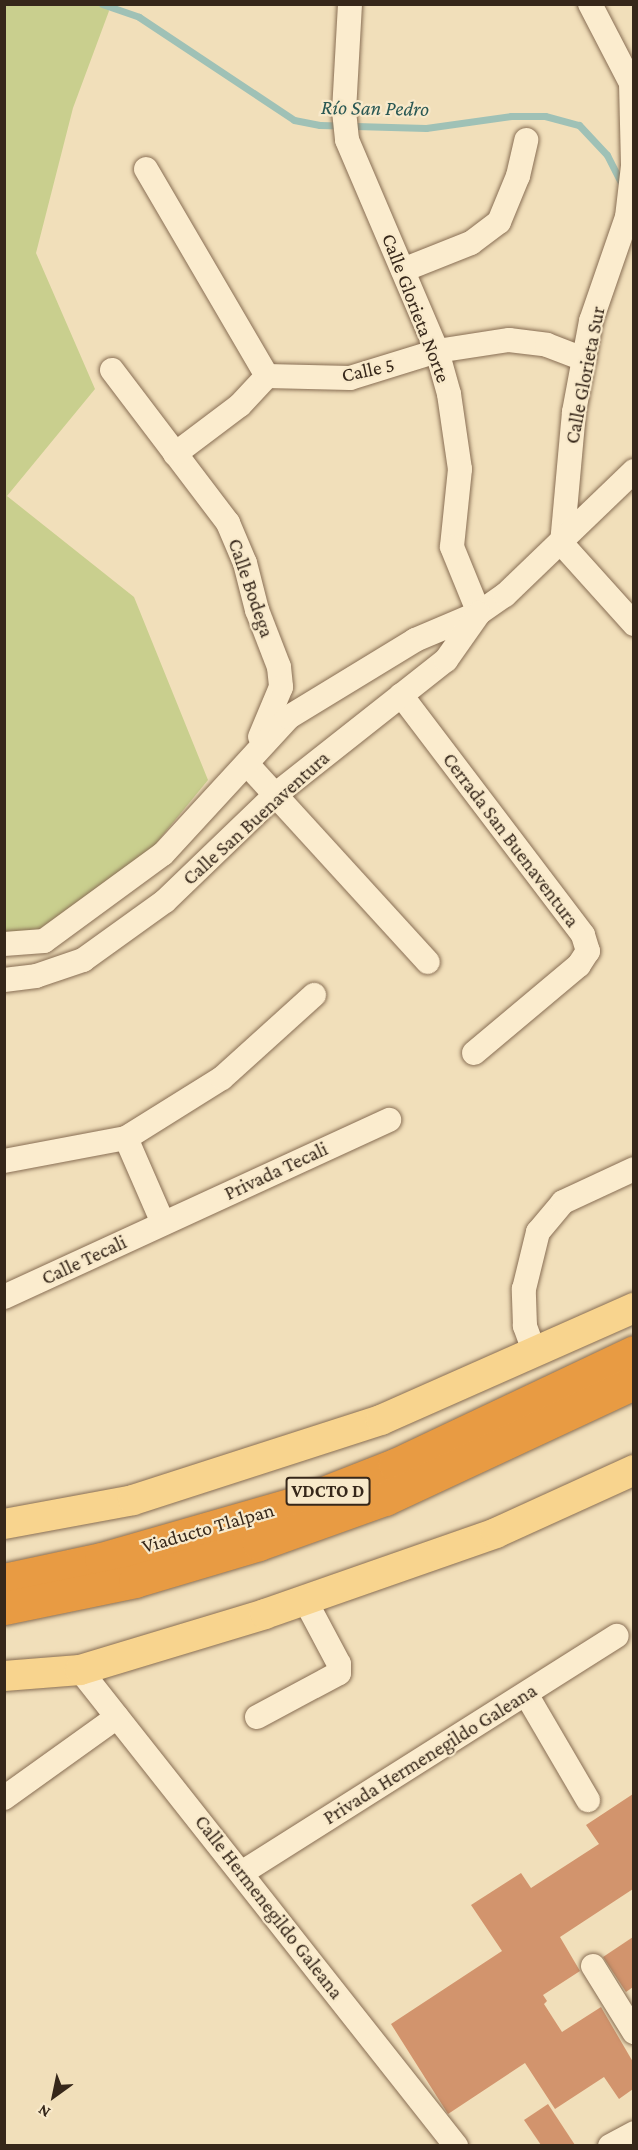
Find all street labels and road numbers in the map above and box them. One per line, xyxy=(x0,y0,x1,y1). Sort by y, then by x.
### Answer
street label: Calle Glorieta Norte xyxy=(377,230,455,386)
street label: Calle Glorieta Sur xyxy=(560,304,610,446)
street label: Calle 5 xyxy=(339,353,397,387)
street label: Calle Bodega xyxy=(223,535,279,641)
street label: Calle San Buenaventura xyxy=(178,746,334,890)
street label: Cerrada San Buenaventura xyxy=(438,748,584,932)
street label: Privada Tecali xyxy=(221,1137,331,1205)
street label: Calle Tecali xyxy=(38,1230,130,1290)
road number: VDCTO D xyxy=(284,1476,372,1506)
street label: Viaducto Tlalpan xyxy=(139,1498,277,1558)
street label: Privada Hermenegildo Galeana xyxy=(319,1678,541,1830)
street label: Calle Hermenegildo Galeana xyxy=(190,1810,348,2004)

